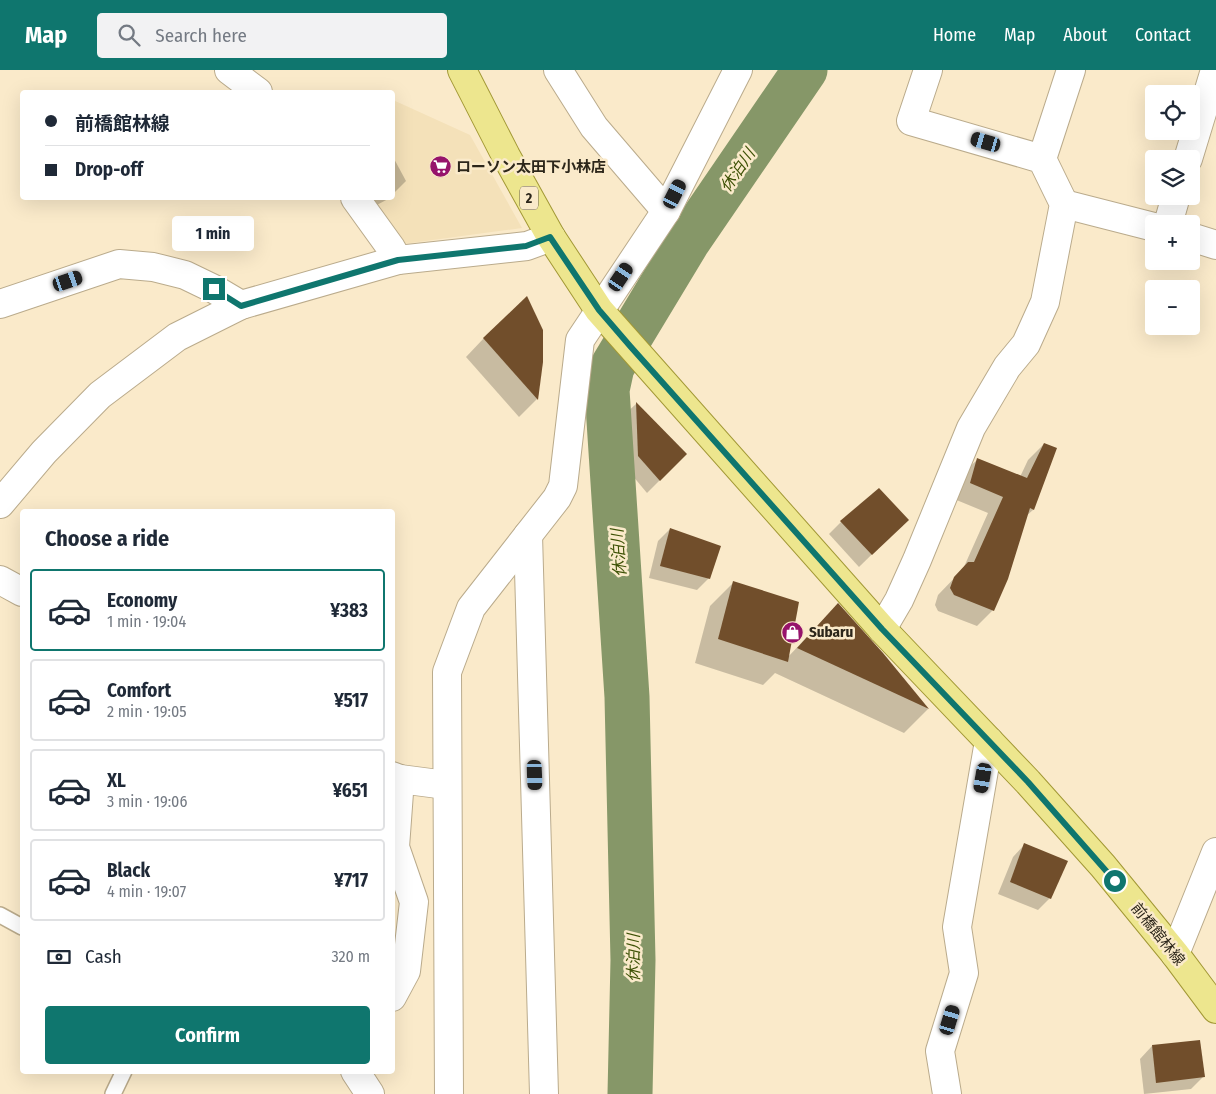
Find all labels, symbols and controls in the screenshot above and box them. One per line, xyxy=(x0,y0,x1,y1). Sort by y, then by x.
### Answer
search box xyxy=(97,13,447,58)
text: Map xyxy=(25,21,67,49)
icon: search xyxy=(115,21,143,49)
text: Search here xyxy=(155,24,247,47)
text: Home xyxy=(933,24,976,46)
text: Map xyxy=(1004,24,1035,46)
text: About xyxy=(1063,24,1107,46)
text: Contact xyxy=(1135,24,1191,46)
map controls xyxy=(1145,85,1200,335)
button: locate xyxy=(1145,85,1200,140)
text: 前橋館林線 xyxy=(75,112,170,135)
car xyxy=(969,131,1002,153)
water label: 休泊川 xyxy=(716,143,760,195)
button: layers xyxy=(1145,150,1200,205)
supermarket icon: ローソン太田下小林店 xyxy=(428,155,452,179)
text: Drop-off xyxy=(75,158,143,181)
place label: ローソン太田下小林店 xyxy=(456,158,606,176)
car xyxy=(661,177,688,211)
road number: 2 xyxy=(520,186,538,210)
button: + xyxy=(1145,215,1200,270)
callout: 1 min xyxy=(173,216,255,252)
text: 1 min xyxy=(196,224,230,243)
car xyxy=(606,260,635,294)
car xyxy=(51,269,84,293)
route end xyxy=(203,278,225,300)
button: − xyxy=(1145,280,1200,335)
text: Choose a ride xyxy=(45,525,169,552)
water label: 休泊川 xyxy=(607,526,630,578)
icon: car xyxy=(47,588,92,633)
text: Economy xyxy=(107,589,177,612)
text: ¥383 xyxy=(330,599,368,622)
text: 1 min · 19:04 xyxy=(107,612,186,631)
shop icon: Subaru xyxy=(781,620,805,644)
place label: Subaru xyxy=(809,623,853,641)
icon: car xyxy=(47,678,92,723)
text: Comfort xyxy=(107,679,171,702)
text: ¥517 xyxy=(334,689,368,712)
text: 2 min · 19:05 xyxy=(107,702,187,721)
car xyxy=(526,760,543,790)
car xyxy=(973,762,992,794)
icon: car xyxy=(47,768,92,813)
text: XL xyxy=(107,769,126,792)
text: ¥651 xyxy=(333,779,368,802)
text: 3 min · 19:06 xyxy=(107,792,187,811)
icon: car xyxy=(47,858,92,903)
text: Black xyxy=(107,859,150,882)
text: ¥717 xyxy=(334,869,368,892)
route start xyxy=(1104,870,1126,892)
text: 4 min · 19:07 xyxy=(107,882,186,901)
street label: 前橋館林線 xyxy=(1127,899,1189,969)
water label: 休泊川 xyxy=(624,932,643,982)
icon: cash xyxy=(45,943,73,971)
text: Cash xyxy=(85,945,122,968)
text: 320 m xyxy=(331,947,370,966)
car xyxy=(938,1003,961,1037)
button: Confirm xyxy=(45,1006,370,1064)

